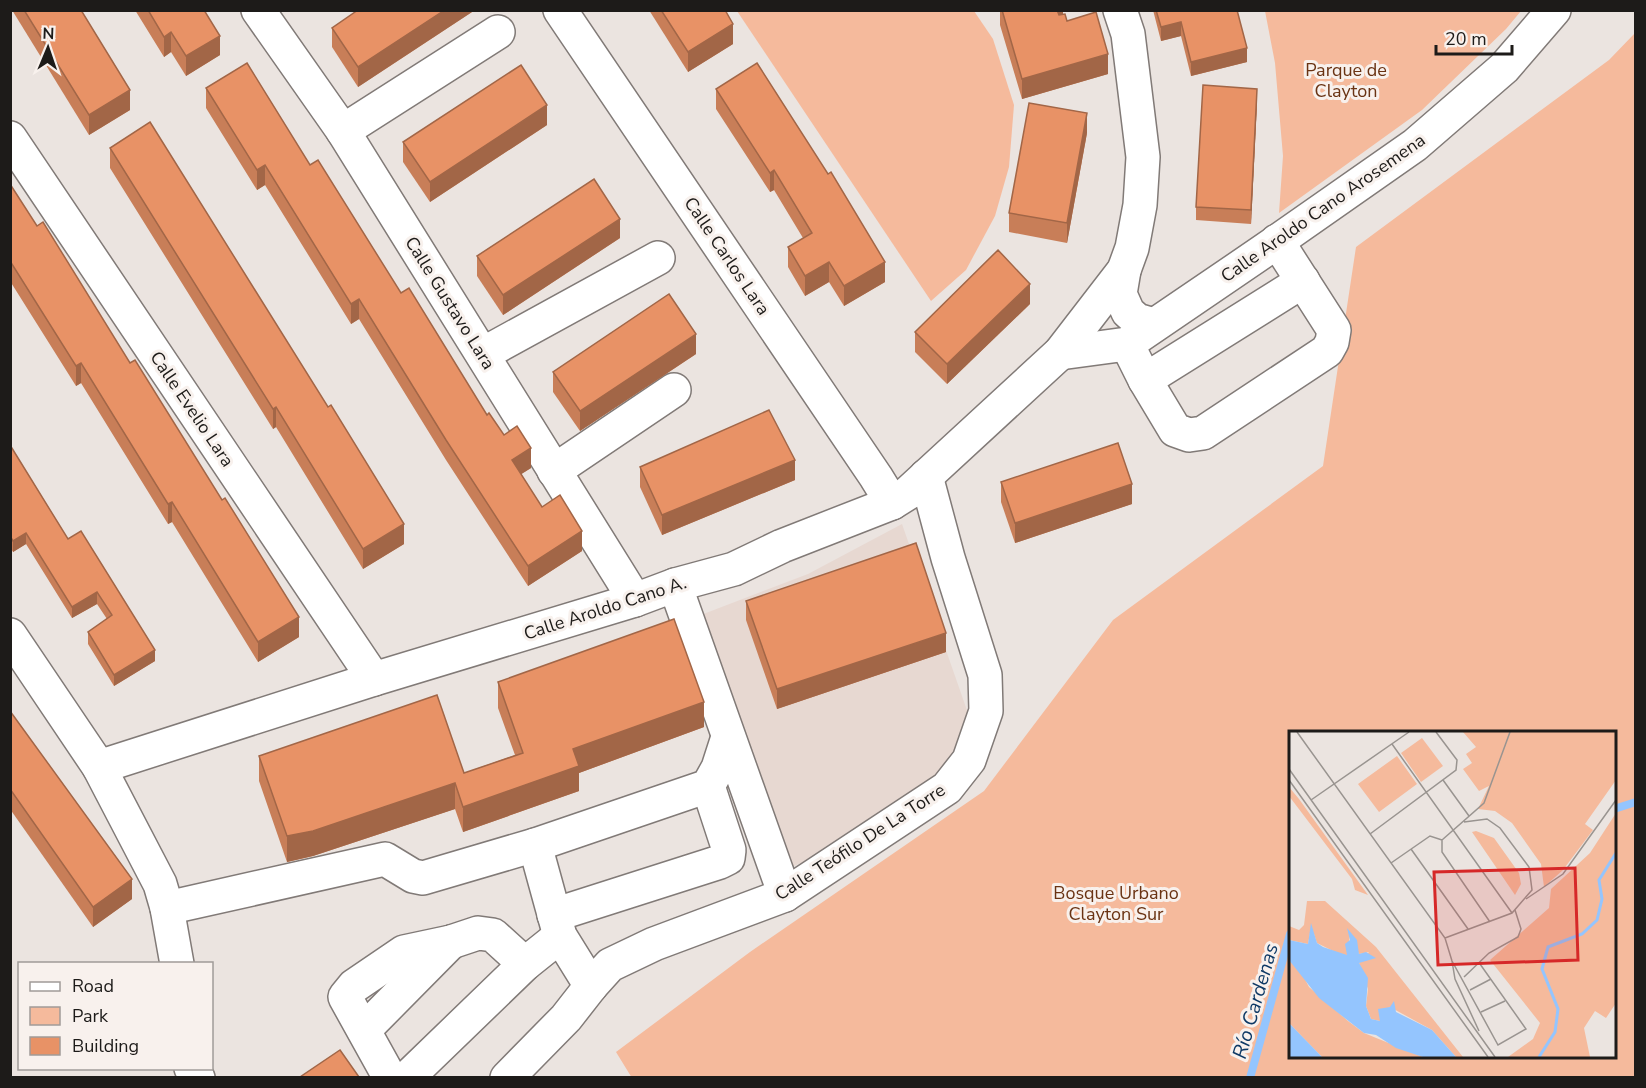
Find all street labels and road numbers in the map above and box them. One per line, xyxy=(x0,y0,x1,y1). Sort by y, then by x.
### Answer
street label: Calle Aroldo Cano Arosemena xyxy=(1216,128,1430,288)
street label: Calle Carlos Lara xyxy=(679,192,775,320)
street label: Calle Gustavo Lara xyxy=(399,232,501,374)
street label: Calle Evelio Lara xyxy=(144,347,240,471)
street label: Calle Aroldo Cano A. xyxy=(521,570,689,646)
street label: Calle Teófilo De La Torre xyxy=(770,778,950,906)

